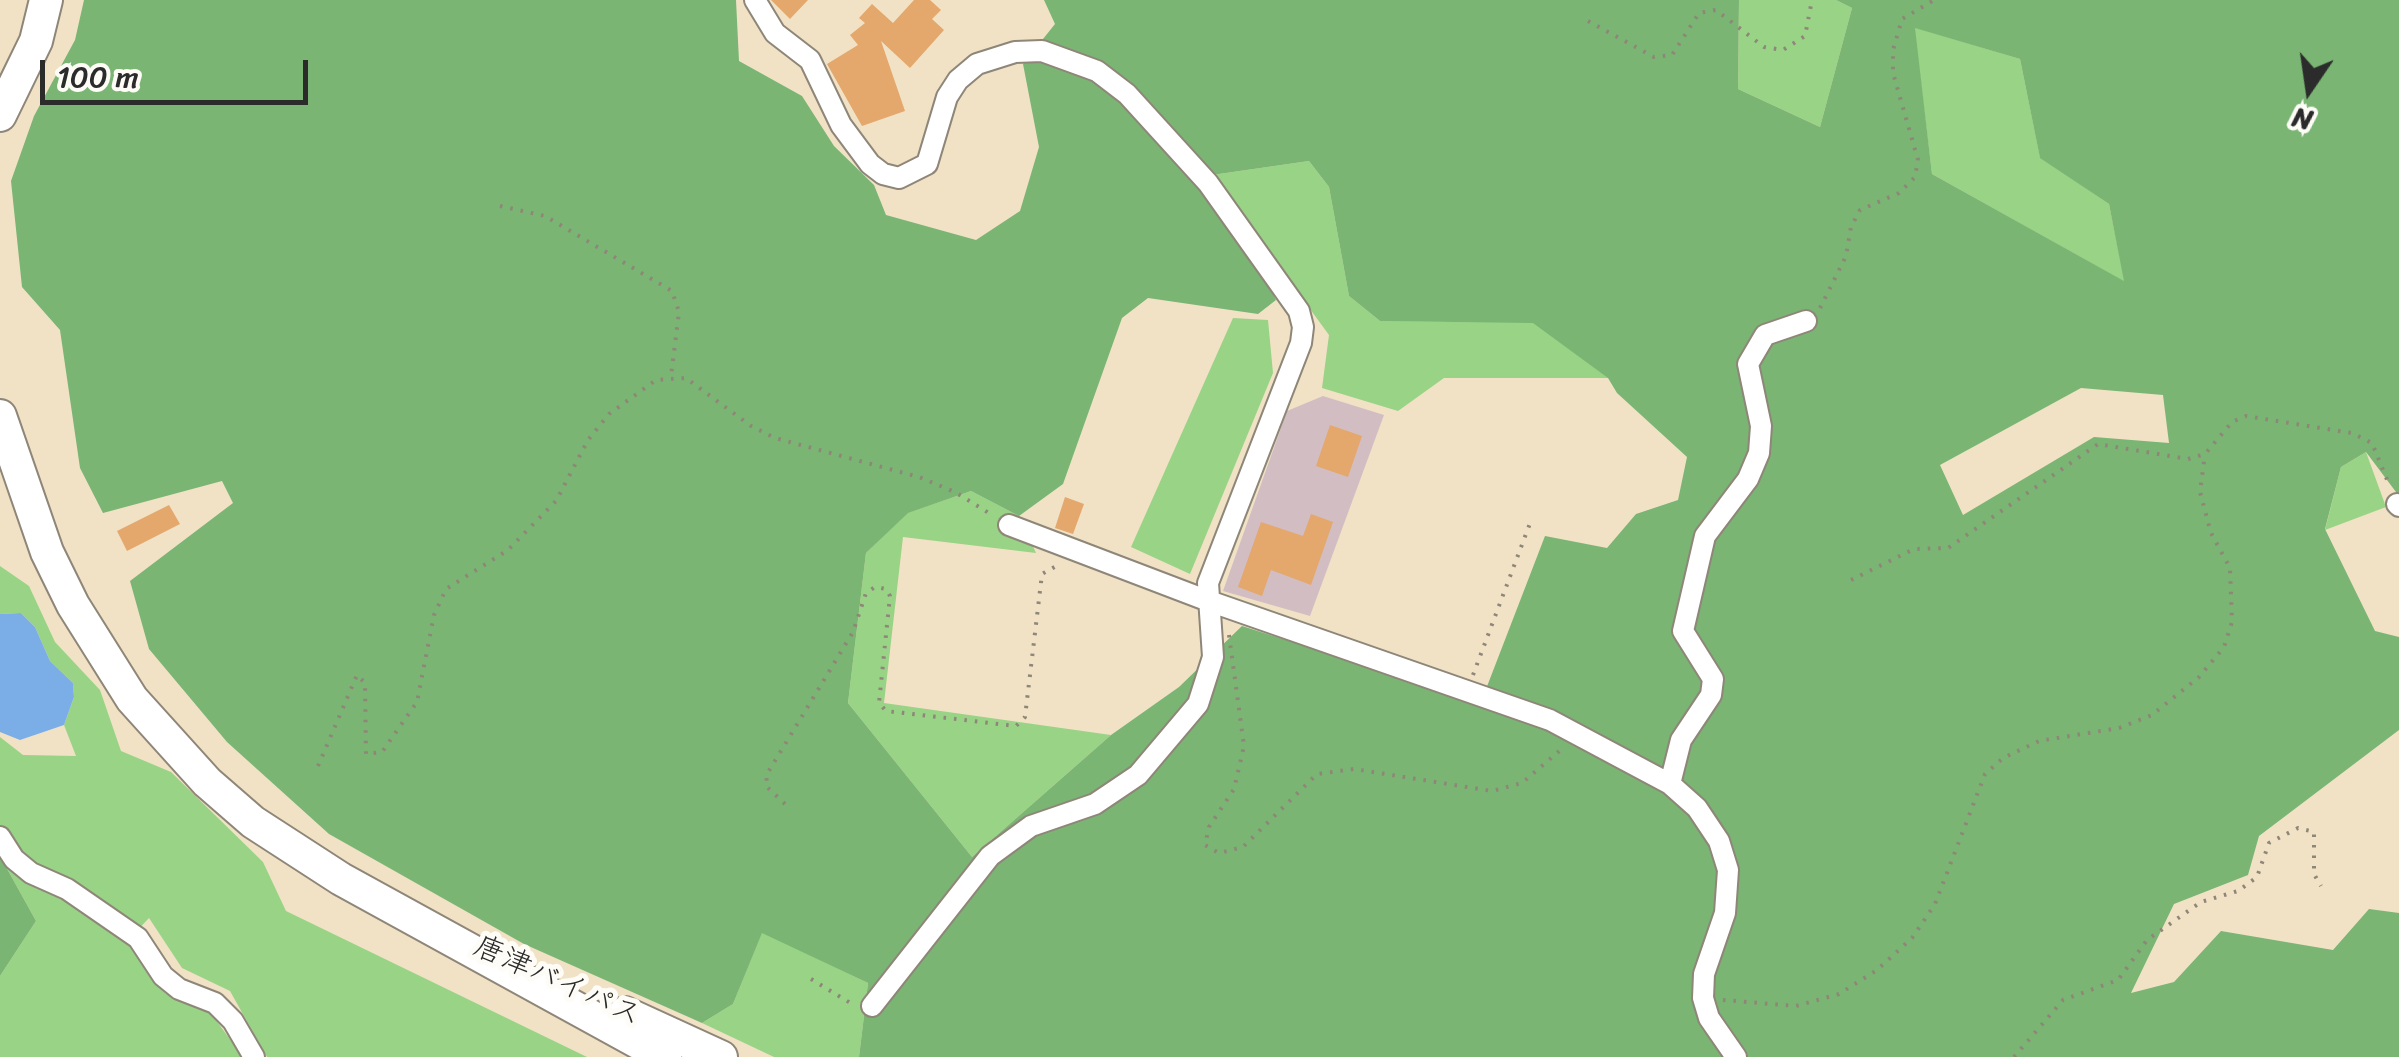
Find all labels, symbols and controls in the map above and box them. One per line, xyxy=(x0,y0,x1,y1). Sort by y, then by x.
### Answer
scale bar xyxy=(45,40,312,102)
north arrow xyxy=(2259,40,2359,140)
text: 100 m xyxy=(57,50,139,104)
text: N xyxy=(2287,94,2317,146)
street label: 唐津バイパス xyxy=(467,929,647,1035)

